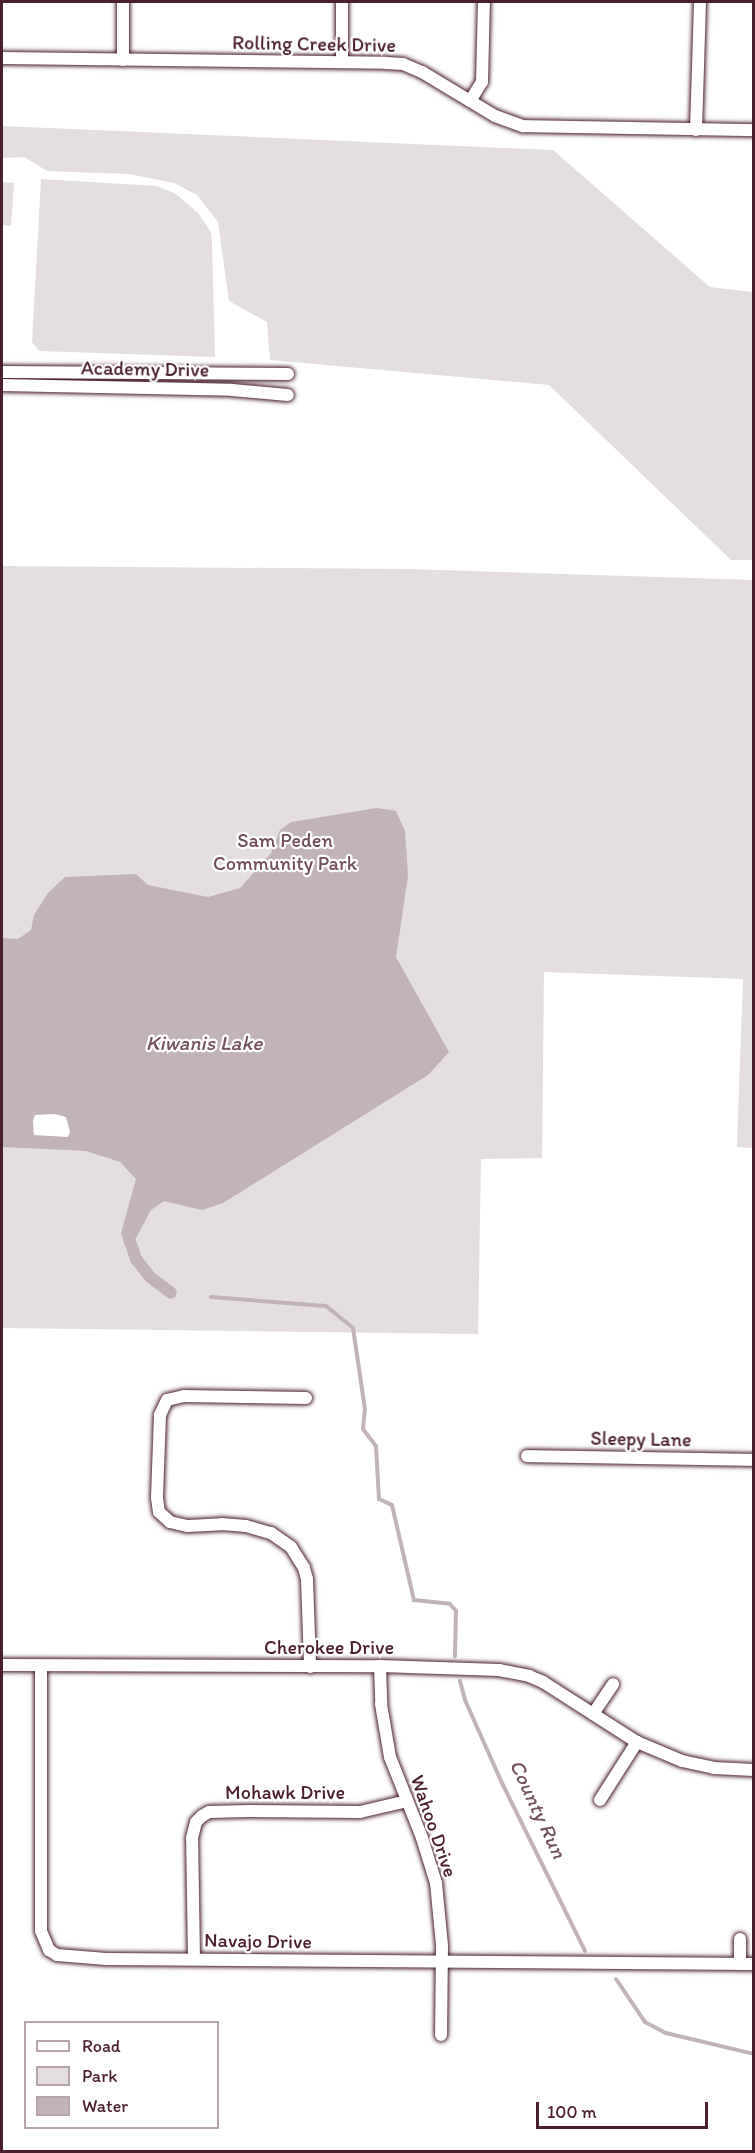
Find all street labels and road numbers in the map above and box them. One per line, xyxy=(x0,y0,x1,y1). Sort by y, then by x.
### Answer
street label: Rolling Creek Drive xyxy=(232,31,396,57)
street label: Academy Drive xyxy=(81,356,209,382)
street label: Sleepy Lane xyxy=(590,1426,692,1452)
street label: Cherokee Drive xyxy=(264,1635,394,1659)
street label: Wahoo Drive xyxy=(405,1771,463,1881)
street label: Mohawk Drive xyxy=(225,1780,345,1804)
street label: Navajo Drive xyxy=(204,1928,312,1954)

